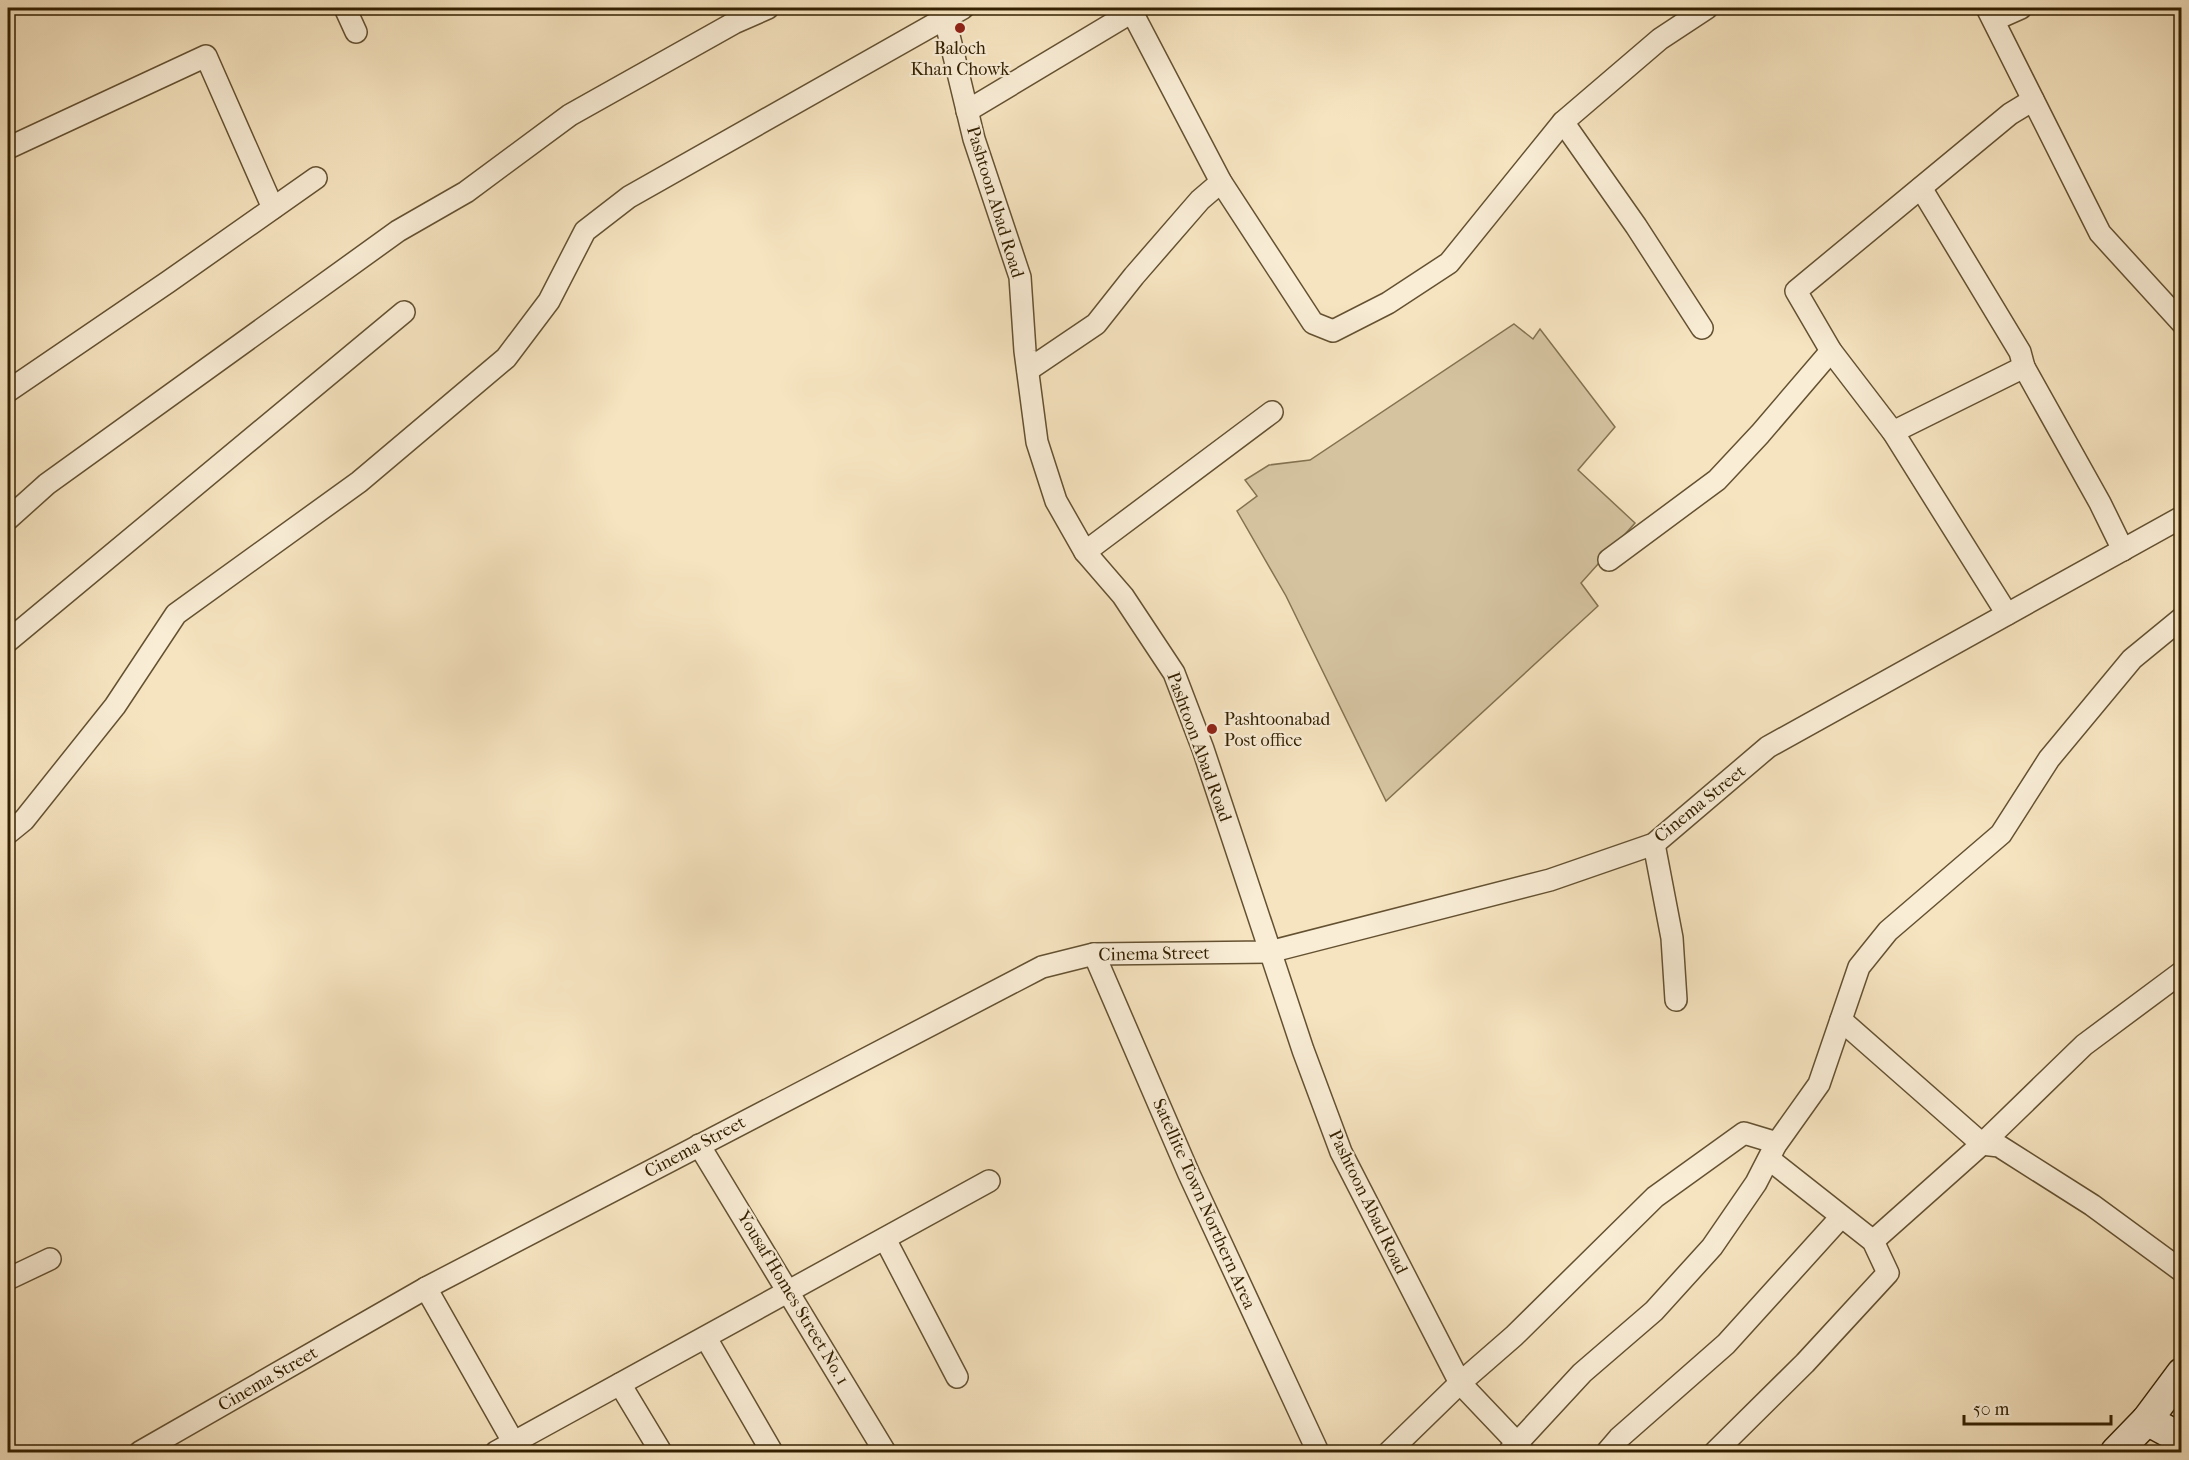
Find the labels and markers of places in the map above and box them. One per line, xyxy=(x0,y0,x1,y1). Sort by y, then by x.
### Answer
marker: Baloch Khan Chowk xyxy=(953,21,967,35)
place label: Baloch Khan Chowk xyxy=(910,38,1010,80)
place label: Pashtoonabad Post office xyxy=(1224,709,1331,751)
marker: Pashtoonabad Post office xyxy=(1205,722,1219,736)

